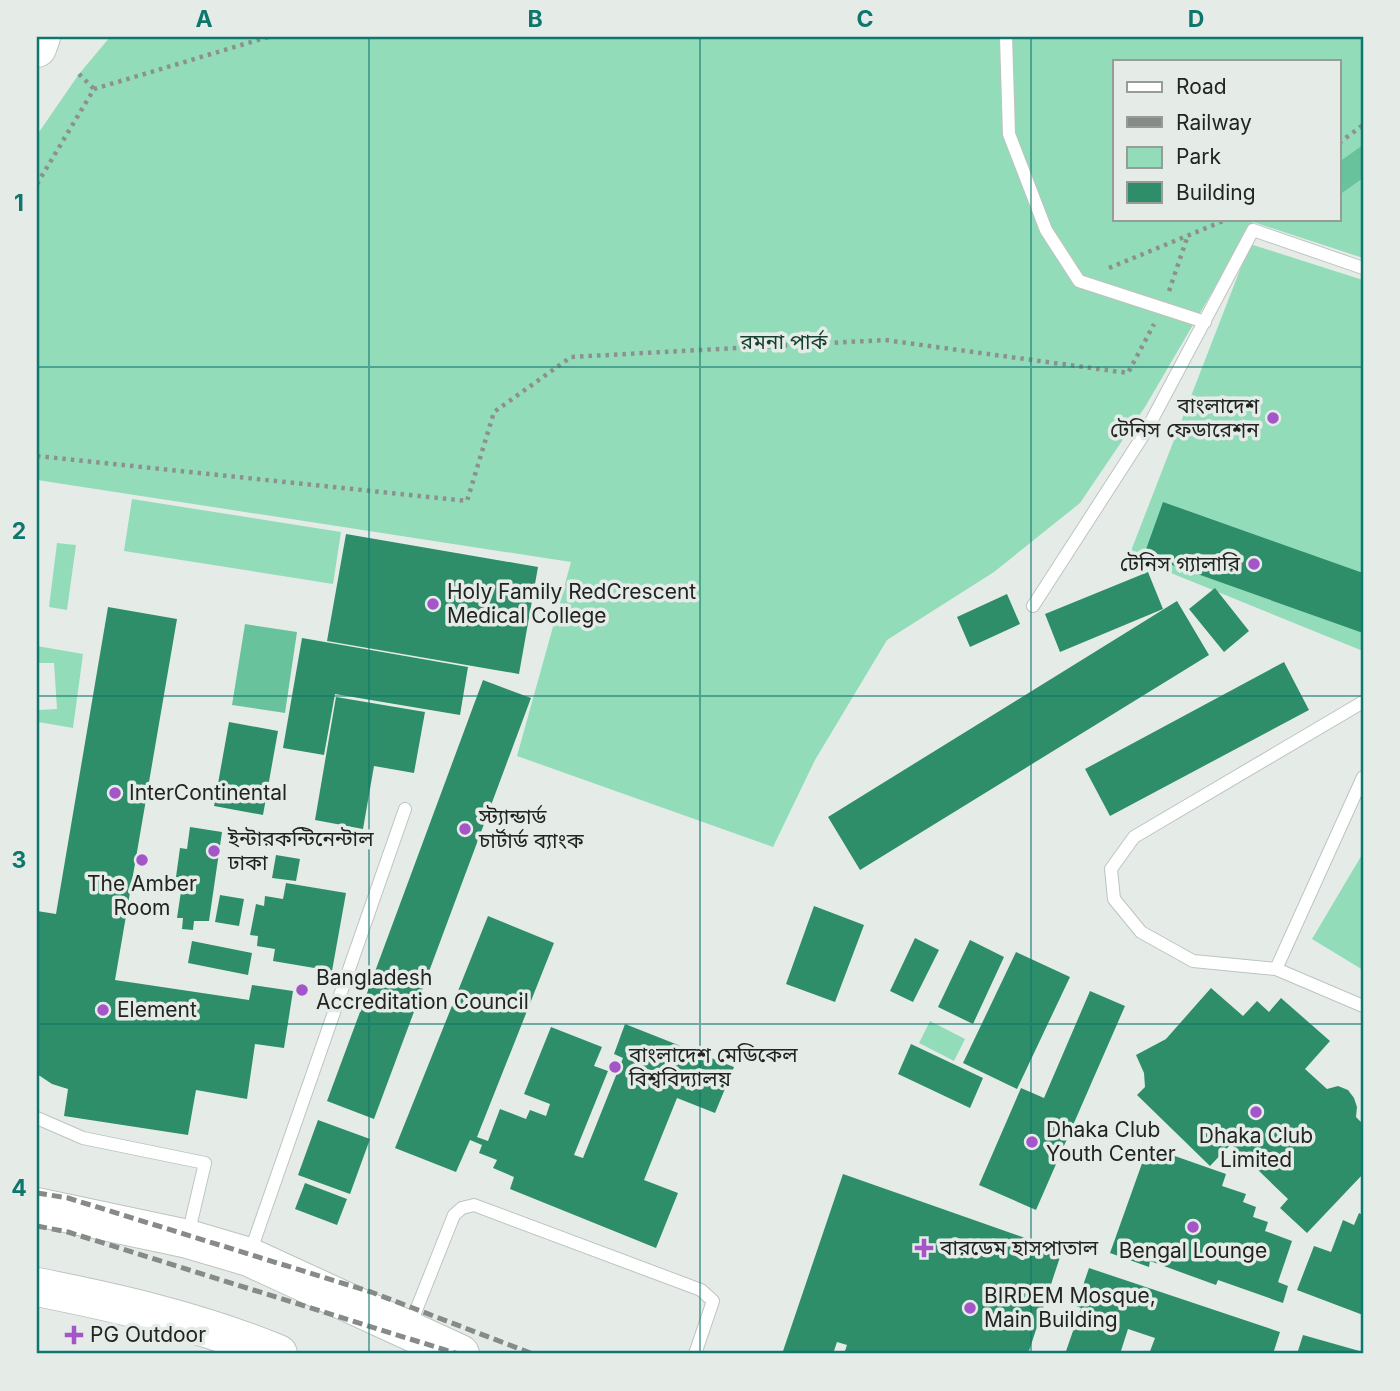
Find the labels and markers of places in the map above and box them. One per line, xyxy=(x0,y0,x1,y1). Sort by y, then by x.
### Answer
place label: বাংলাদেশ টেনিস ফেডারেশন xyxy=(1110,393,1260,442)
marker: বাংলাদেশ টেনিস ফেডারেশন xyxy=(1265,410,1281,426)
place label: টেনিস গ্যালারি xyxy=(1120,551,1240,576)
marker: টেনিস গ্যালারি xyxy=(1246,556,1262,572)
place label: Holy Family RedCrescent Medical College xyxy=(447,579,696,628)
marker: Holy Family RedCrescent Medical College xyxy=(425,596,441,612)
place label: InterContinental xyxy=(129,780,287,805)
marker: InterContinental xyxy=(107,785,123,801)
place label: স্ট্যান্ডার্ড চার্টার্ড ব্যাংক xyxy=(478,804,585,853)
marker: স্ট্যান্ডার্ড চার্টার্ড ব্যাংক xyxy=(457,821,473,837)
place label: ইন্টারকন্টিনেন্টাল ঢাকা xyxy=(227,826,374,875)
marker: ইন্টারকন্টিনেন্টাল ঢাকা xyxy=(206,843,222,859)
marker: The Amber Room xyxy=(134,852,150,868)
place label: The Amber Room xyxy=(87,871,197,920)
place label: Bangladesh Accreditation Council xyxy=(316,965,529,1014)
marker: Bangladesh Accreditation Council xyxy=(294,982,310,998)
place label: Element xyxy=(117,997,197,1022)
marker: Element xyxy=(95,1002,111,1018)
place label: বাংলাদেশ মেডিকেল বিশ্ববিদ্যালয় xyxy=(628,1042,798,1091)
marker: বাংলাদেশ মেডিকেল বিশ্ববিদ্যালয় xyxy=(607,1059,623,1075)
marker: Dhaka Club Limited xyxy=(1248,1104,1264,1120)
place label: Dhaka Club Youth Center xyxy=(1046,1117,1176,1166)
place label: Dhaka Club Limited xyxy=(1199,1123,1313,1172)
marker: Dhaka Club Youth Center xyxy=(1024,1134,1040,1150)
marker: Bengal Lounge xyxy=(1185,1219,1201,1235)
place label: বারডেম হাসপাতাল xyxy=(939,1235,1099,1260)
marker: বারডেম হাসপাতাল xyxy=(914,1238,934,1258)
place label: Bengal Lounge xyxy=(1119,1238,1267,1263)
place label: BIRDEM Mosque, Main Building xyxy=(984,1283,1156,1332)
marker: BIRDEM Mosque, Main Building xyxy=(962,1300,978,1316)
place label: PG Outdoor xyxy=(90,1322,206,1347)
marker: PG Outdoor xyxy=(64,1325,84,1345)

